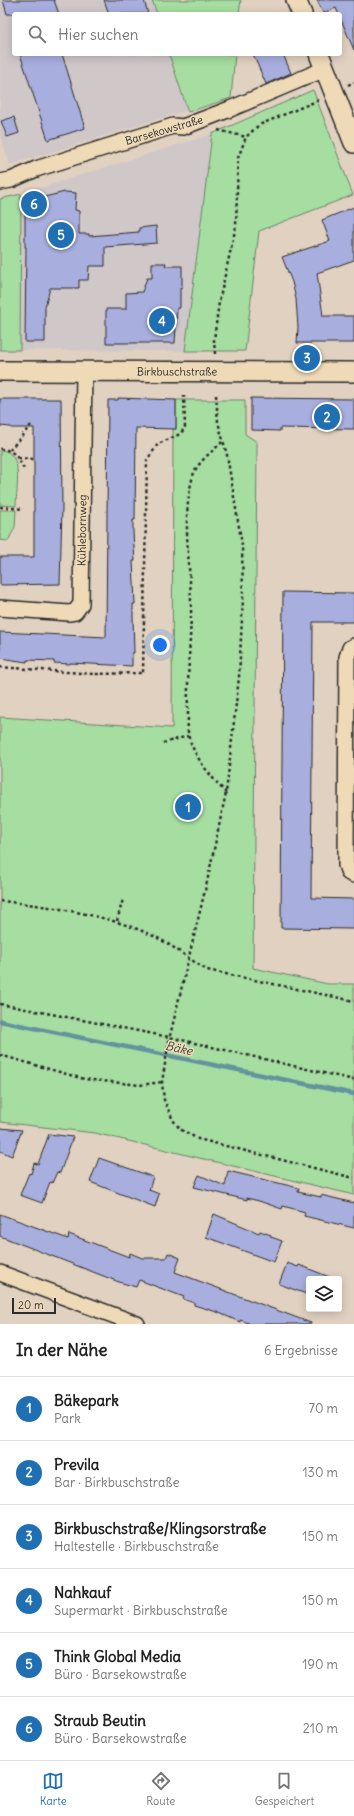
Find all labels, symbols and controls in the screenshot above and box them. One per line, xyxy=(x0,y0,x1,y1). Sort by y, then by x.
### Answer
search box xyxy=(12,12,342,56)
icon: search xyxy=(26,23,48,45)
text: Hier suchen xyxy=(58,25,138,44)
street label: Barsekowstraße xyxy=(123,112,205,148)
pin: 6 xyxy=(21,189,47,219)
pin: 5 xyxy=(48,220,74,250)
pin: 4 xyxy=(149,306,175,336)
pin: 3 xyxy=(294,343,320,373)
street label: Birkbuschstraße xyxy=(137,364,217,379)
pin: 2 xyxy=(314,402,340,432)
street label: Kühlebornweg xyxy=(74,494,89,566)
your location xyxy=(150,635,170,655)
pin: 1 xyxy=(175,792,201,822)
water label: Bäke xyxy=(164,1038,195,1058)
map controls xyxy=(306,1276,342,1312)
button: layers xyxy=(306,1276,342,1312)
scale bar xyxy=(12,1296,56,1315)
text: 20 m xyxy=(18,1298,44,1312)
text: In der Nähe xyxy=(16,1339,108,1361)
text: 6 Ergebnisse xyxy=(264,1342,338,1359)
text: Bäkepark xyxy=(54,1391,119,1410)
text: 1 xyxy=(26,1400,32,1417)
text: 70 m xyxy=(309,1400,338,1417)
text: Park xyxy=(54,1410,81,1427)
text: Previla xyxy=(54,1455,99,1474)
text: 2 xyxy=(25,1464,33,1481)
text: 130 m xyxy=(302,1464,338,1481)
text: Bar · Birkbuschstraße xyxy=(54,1474,179,1491)
text: Birkbuschstraße/Klingsorstraße xyxy=(54,1519,266,1538)
text: 3 xyxy=(25,1528,33,1545)
text: 150 m xyxy=(302,1528,338,1545)
text: Haltestelle · Birkbuschstraße xyxy=(54,1538,219,1555)
text: Nahkauf xyxy=(54,1583,111,1602)
text: 4 xyxy=(25,1592,33,1609)
text: 150 m xyxy=(302,1592,338,1609)
text: Supermarkt · Birkbuschstraße xyxy=(54,1602,228,1619)
text: Think Global Media xyxy=(54,1647,181,1666)
text: 5 xyxy=(25,1656,33,1673)
text: 190 m xyxy=(302,1656,338,1673)
text: Büro · Barsekowstraße xyxy=(54,1666,187,1683)
text: Straub Beutin xyxy=(54,1711,146,1730)
text: 6 xyxy=(25,1720,33,1737)
text: 210 m xyxy=(303,1720,338,1737)
text: Büro · Barsekowstraße xyxy=(54,1730,187,1747)
tab: Karte xyxy=(40,1770,67,1808)
tab: Route xyxy=(146,1770,175,1808)
tab: Gespeichert xyxy=(255,1770,314,1808)

